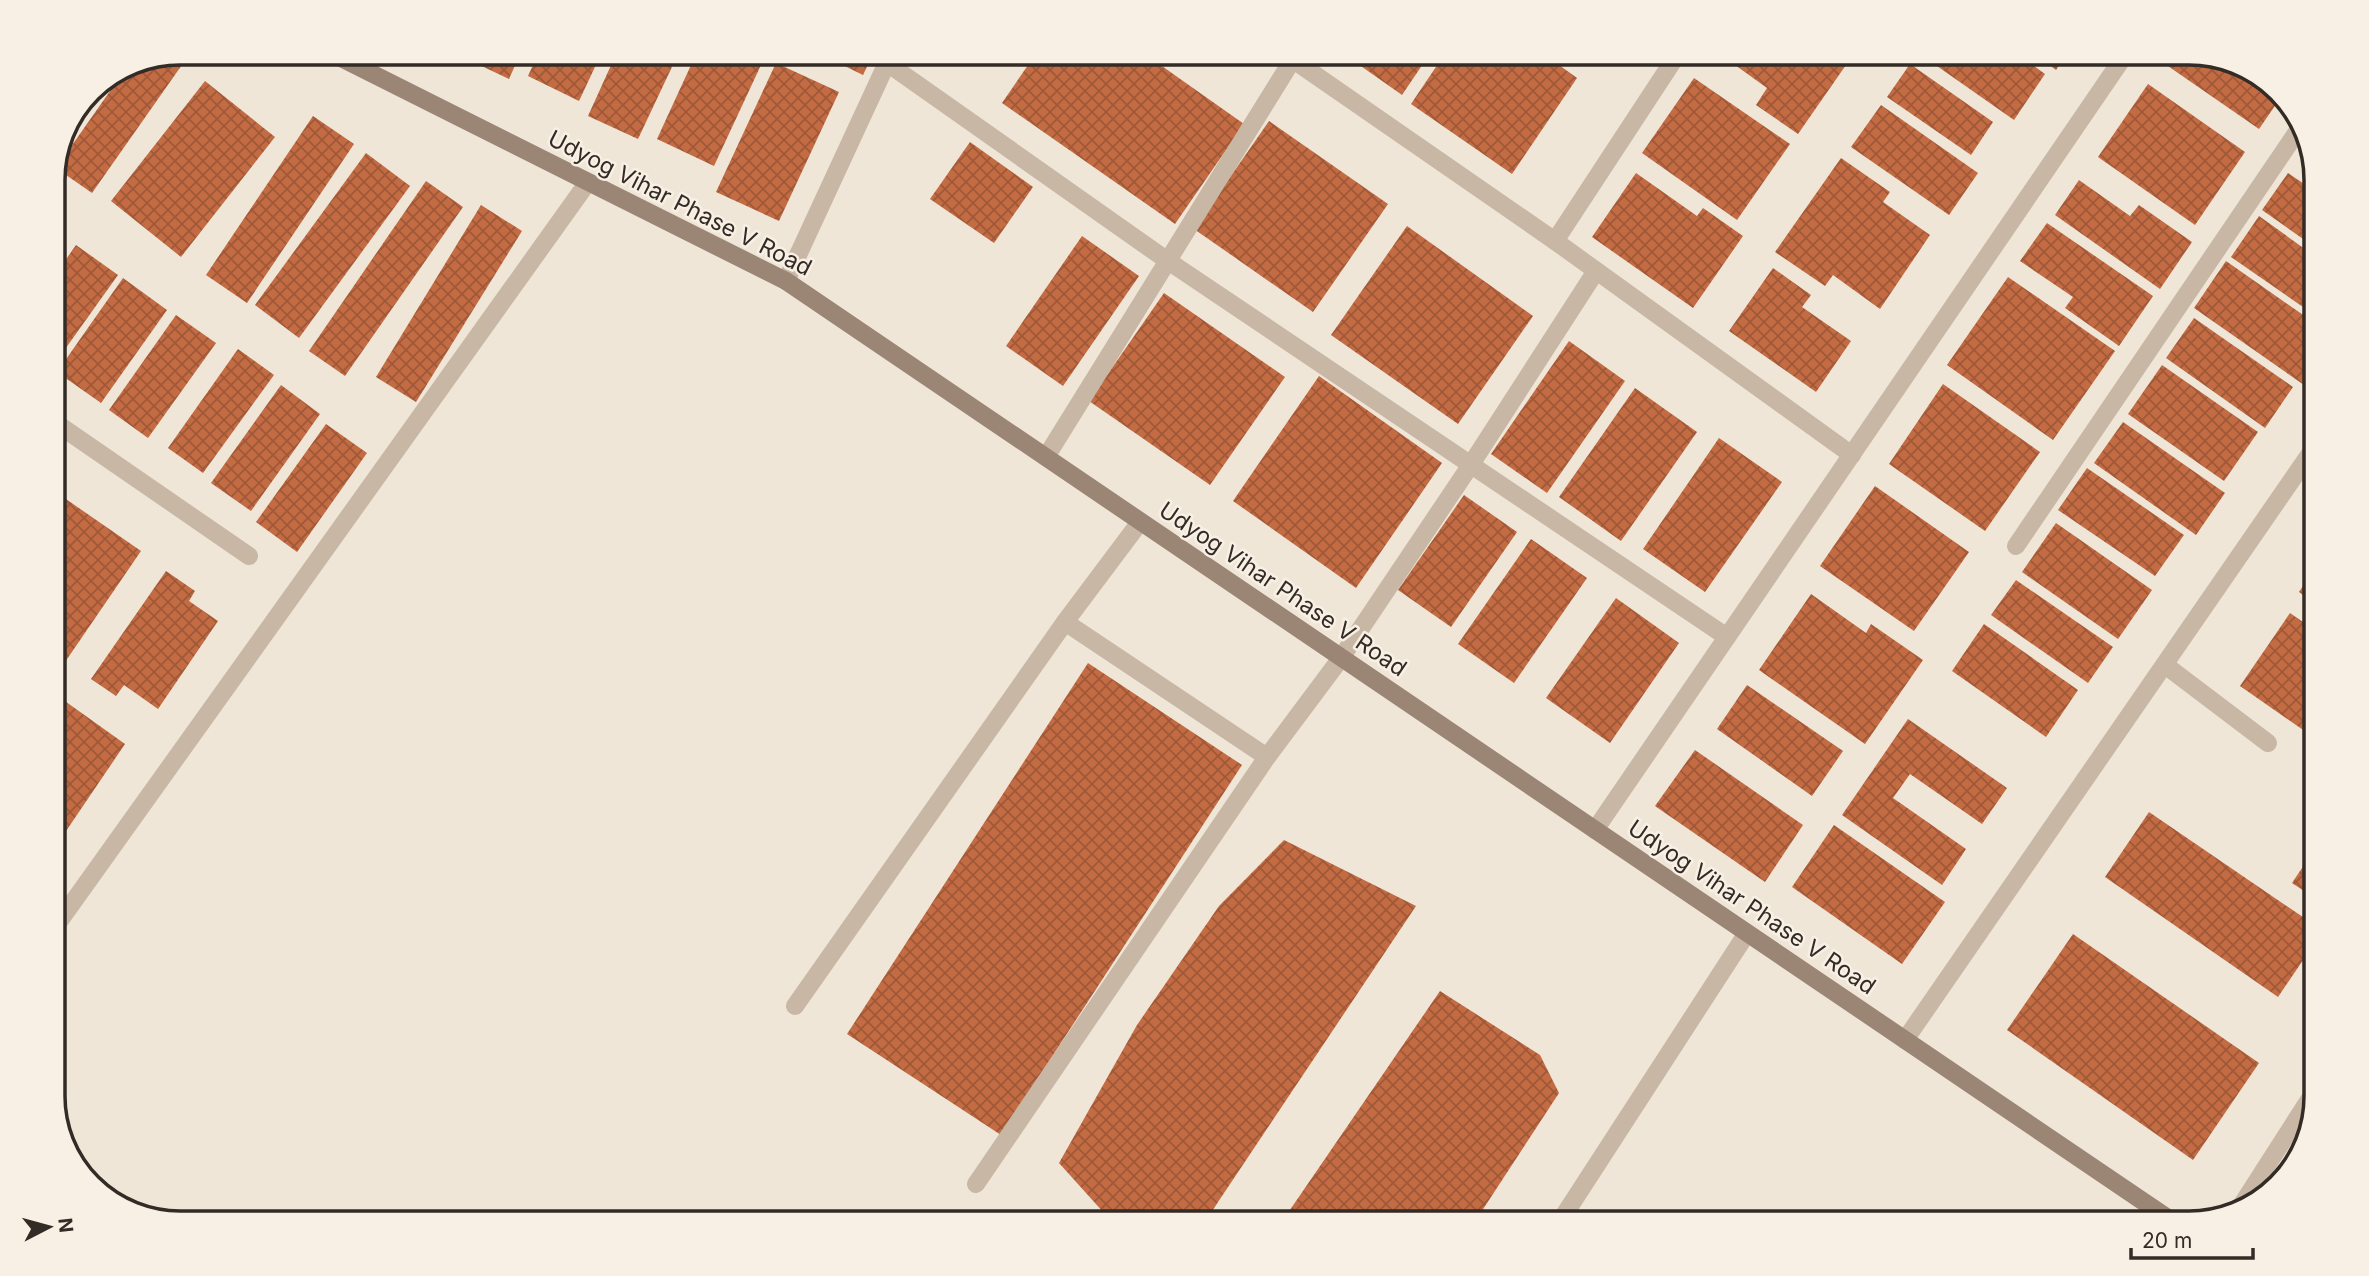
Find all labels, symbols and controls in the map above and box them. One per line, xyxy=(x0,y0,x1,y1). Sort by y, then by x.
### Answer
street label: Udyog Vihar Phase V Road xyxy=(543,124,817,282)
street label: Udyog Vihar Phase V Road xyxy=(1154,496,1412,682)
street label: Udyog Vihar Phase V Road xyxy=(1623,814,1881,1000)
north arrow xyxy=(14,1192,84,1262)
scale bar xyxy=(2131,1216,2254,1260)
text: N xyxy=(53,1217,78,1234)
text: 20 m xyxy=(2142,1228,2192,1253)

